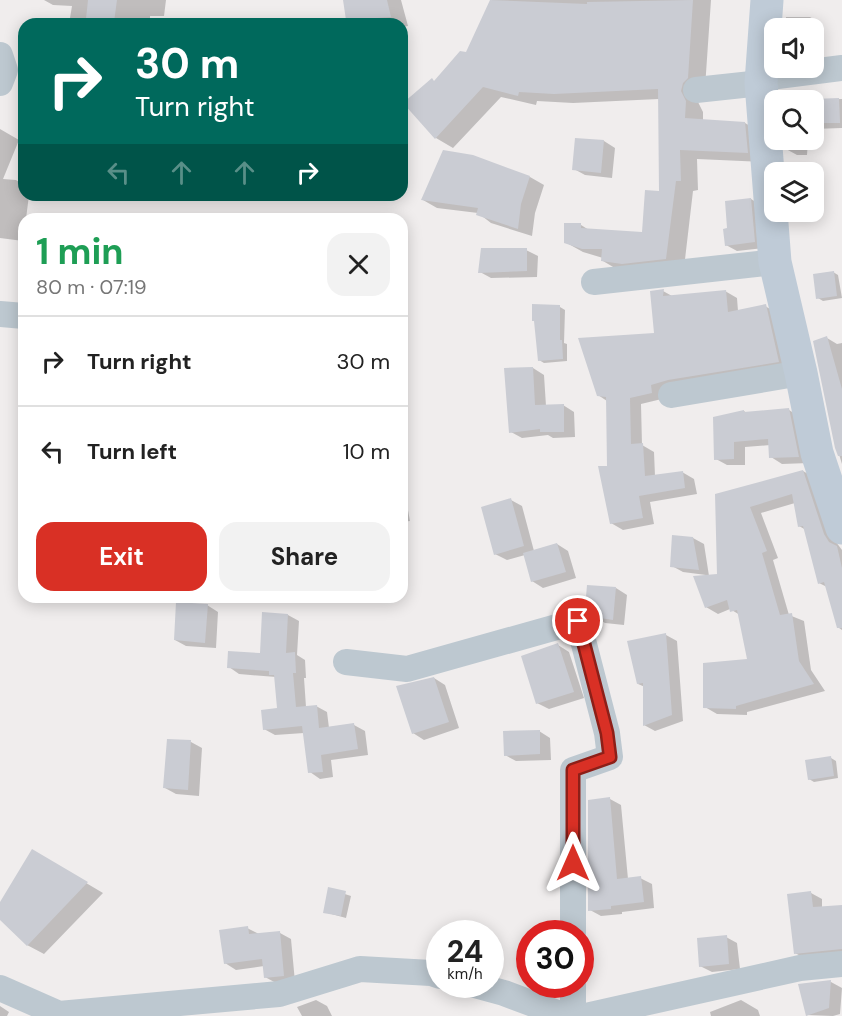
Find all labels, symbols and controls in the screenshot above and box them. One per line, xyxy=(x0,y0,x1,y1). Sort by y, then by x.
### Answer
map controls xyxy=(764,18,824,222)
button: sound xyxy=(764,18,824,78)
text: 30 m xyxy=(135,36,239,91)
icon: right xyxy=(36,42,114,120)
text: Turn right xyxy=(135,89,255,124)
button: search xyxy=(764,90,824,150)
icon: left xyxy=(102,156,135,189)
icon: ahead xyxy=(165,156,198,189)
icon: ahead xyxy=(228,156,261,189)
icon: right xyxy=(291,156,324,189)
button: layers xyxy=(764,162,824,222)
text: 1 min xyxy=(36,228,124,275)
button: close xyxy=(327,233,390,296)
text: 80 m · 07:19 xyxy=(36,274,147,300)
icon: right xyxy=(36,345,69,378)
text: Turn right xyxy=(87,347,192,376)
text: 30 m xyxy=(336,347,390,376)
icon: left xyxy=(36,435,69,468)
text: Turn left xyxy=(87,437,177,466)
text: 10 m xyxy=(343,437,390,466)
button: Exit xyxy=(36,522,207,591)
button: Share xyxy=(219,522,390,591)
pin xyxy=(552,595,603,646)
icon: arrive xyxy=(561,604,594,637)
position arrow xyxy=(541,831,605,895)
speed limit sign: 30 xyxy=(516,920,594,998)
text: 24 xyxy=(447,932,483,971)
text: km/h xyxy=(447,964,483,984)

